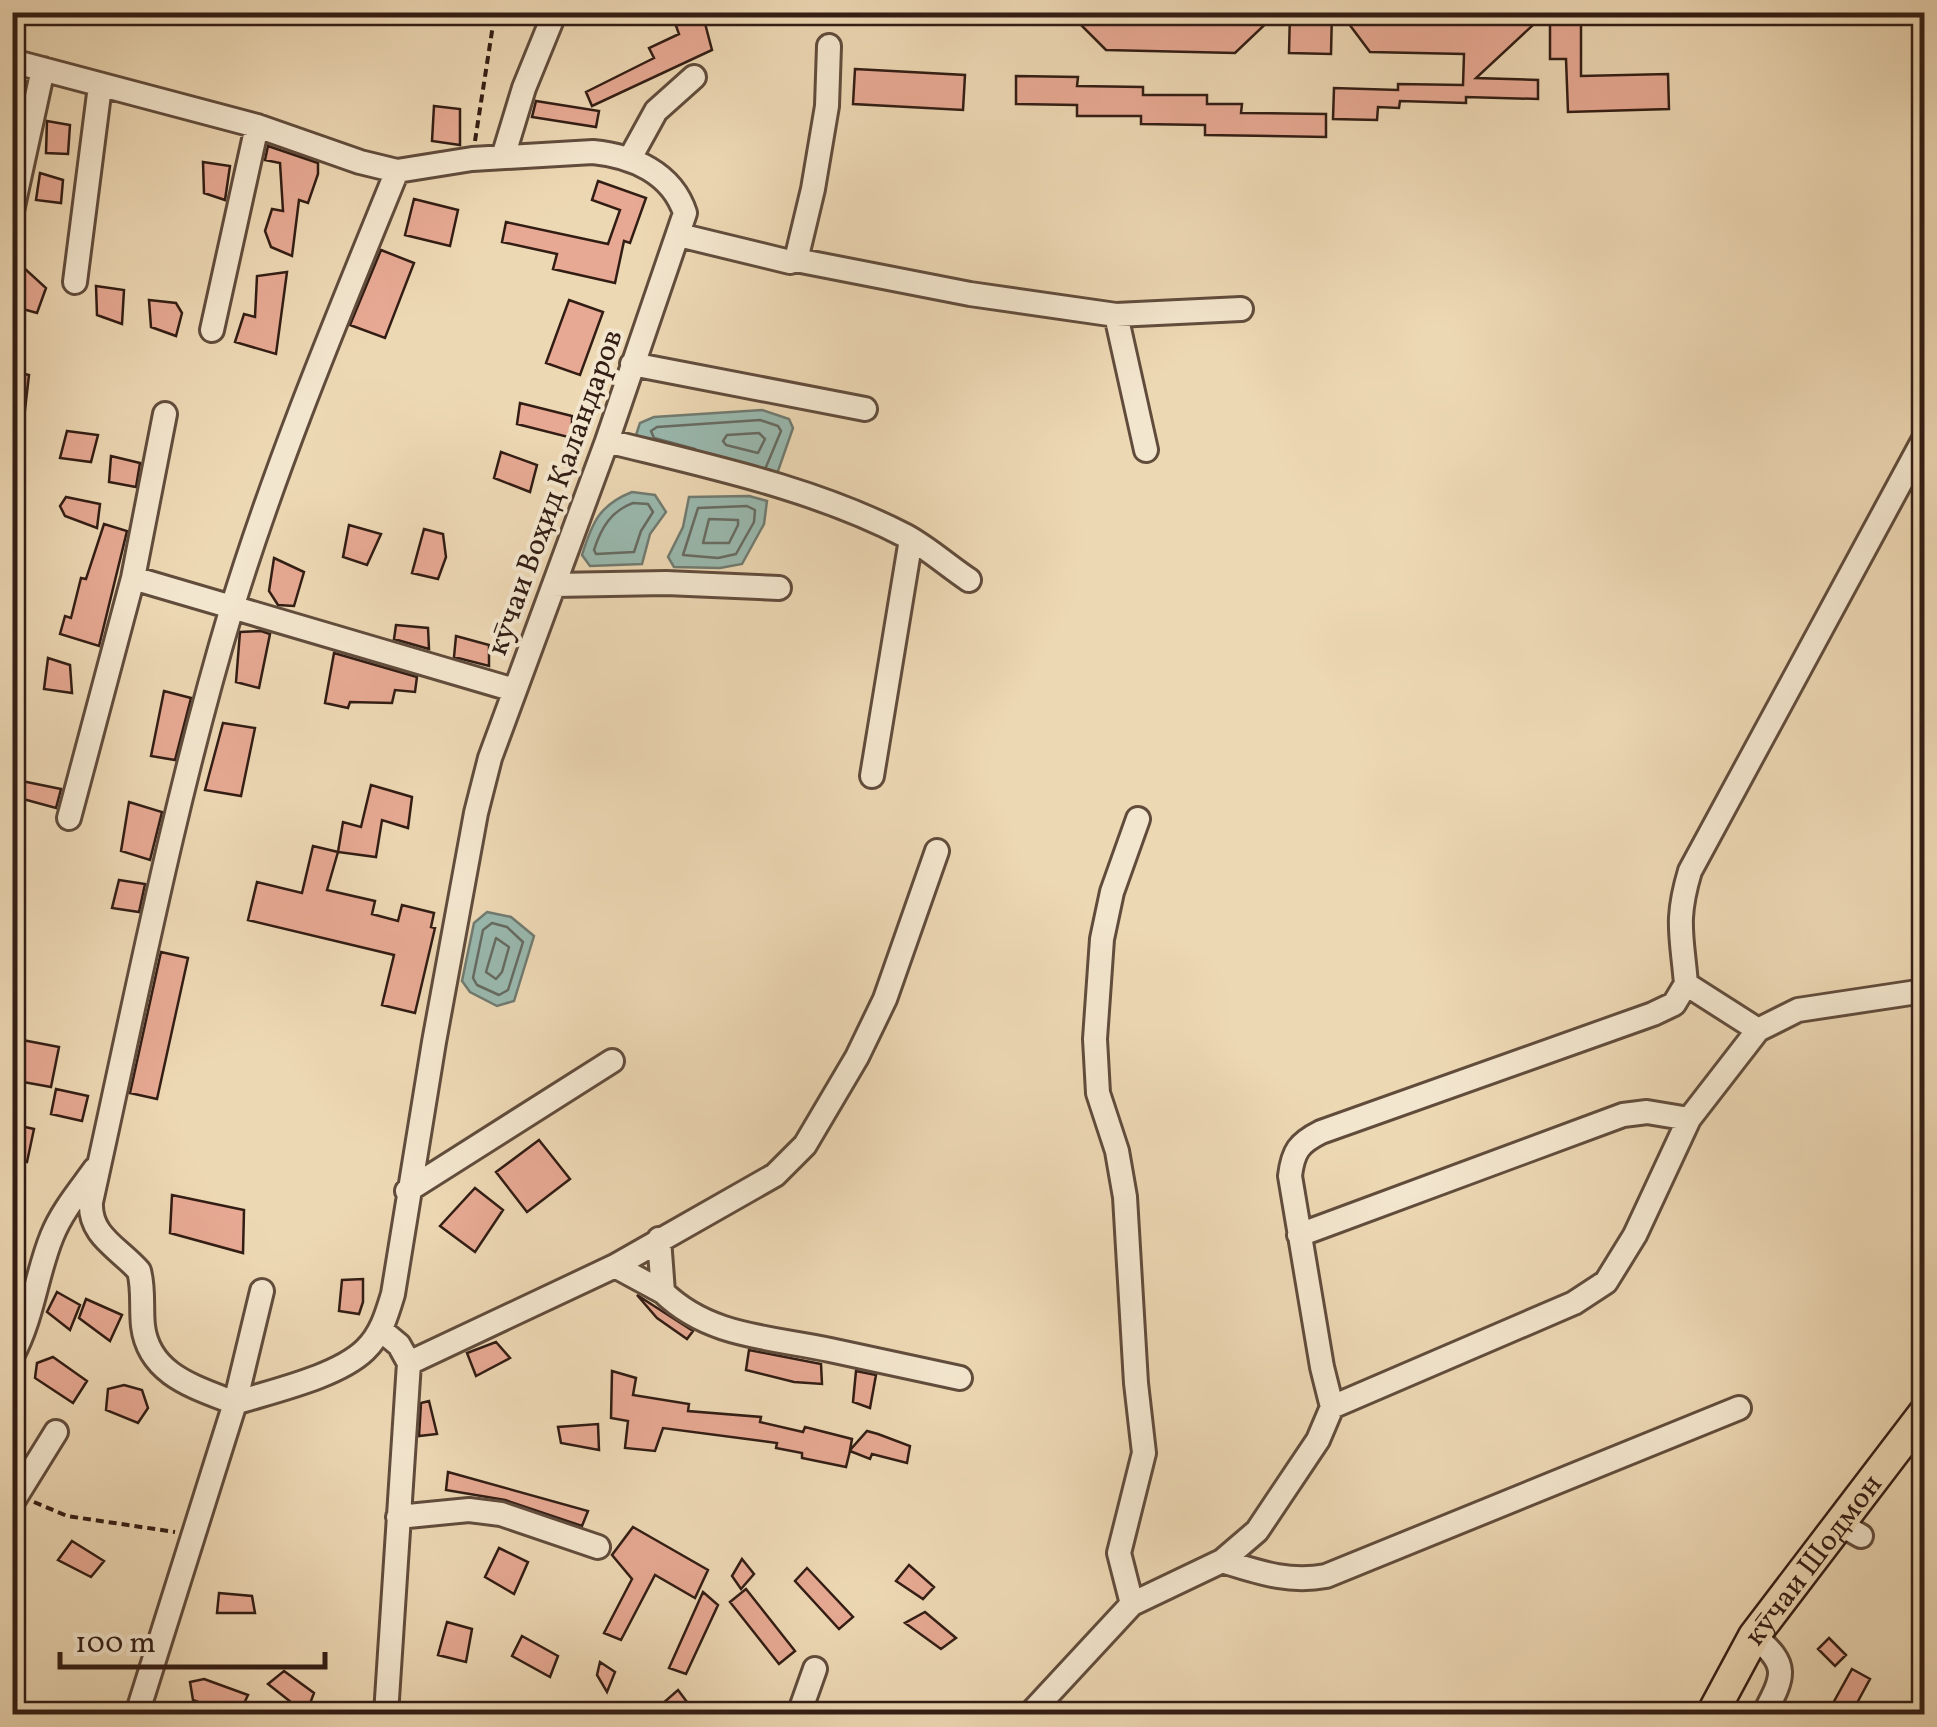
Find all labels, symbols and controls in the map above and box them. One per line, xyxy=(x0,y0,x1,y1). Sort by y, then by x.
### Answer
street label: кӯчаи Воҳид Қаландаров xyxy=(477,324,634,662)
street label: кӯчаи Шодмон xyxy=(1735,1466,1893,1655)
scale bar xyxy=(60,1607,325,1669)
text: 100 m xyxy=(75,1623,156,1665)

